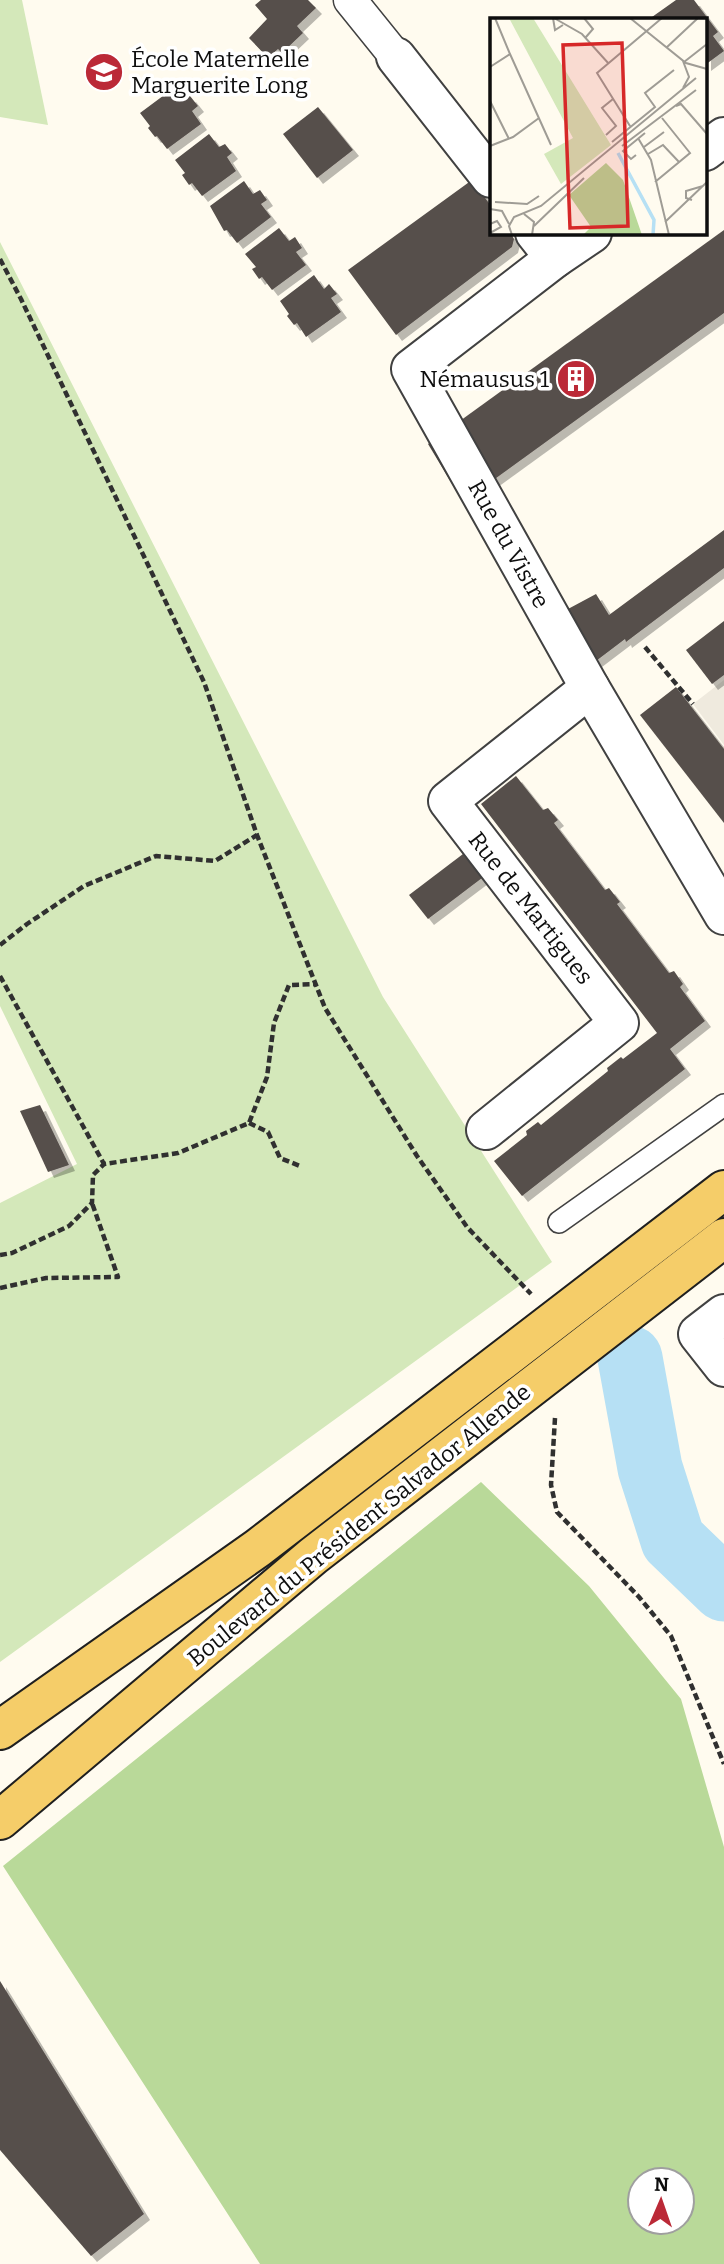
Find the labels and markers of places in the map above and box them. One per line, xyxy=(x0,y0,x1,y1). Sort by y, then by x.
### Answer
place label: École Maternelle Marguerite Long xyxy=(131,45,309,99)
school or university icon: École Maternelle Marguerite Long xyxy=(83,51,125,93)
building icon: Némausus 1 xyxy=(555,358,597,400)
place label: Némausus 1 xyxy=(420,365,550,393)

